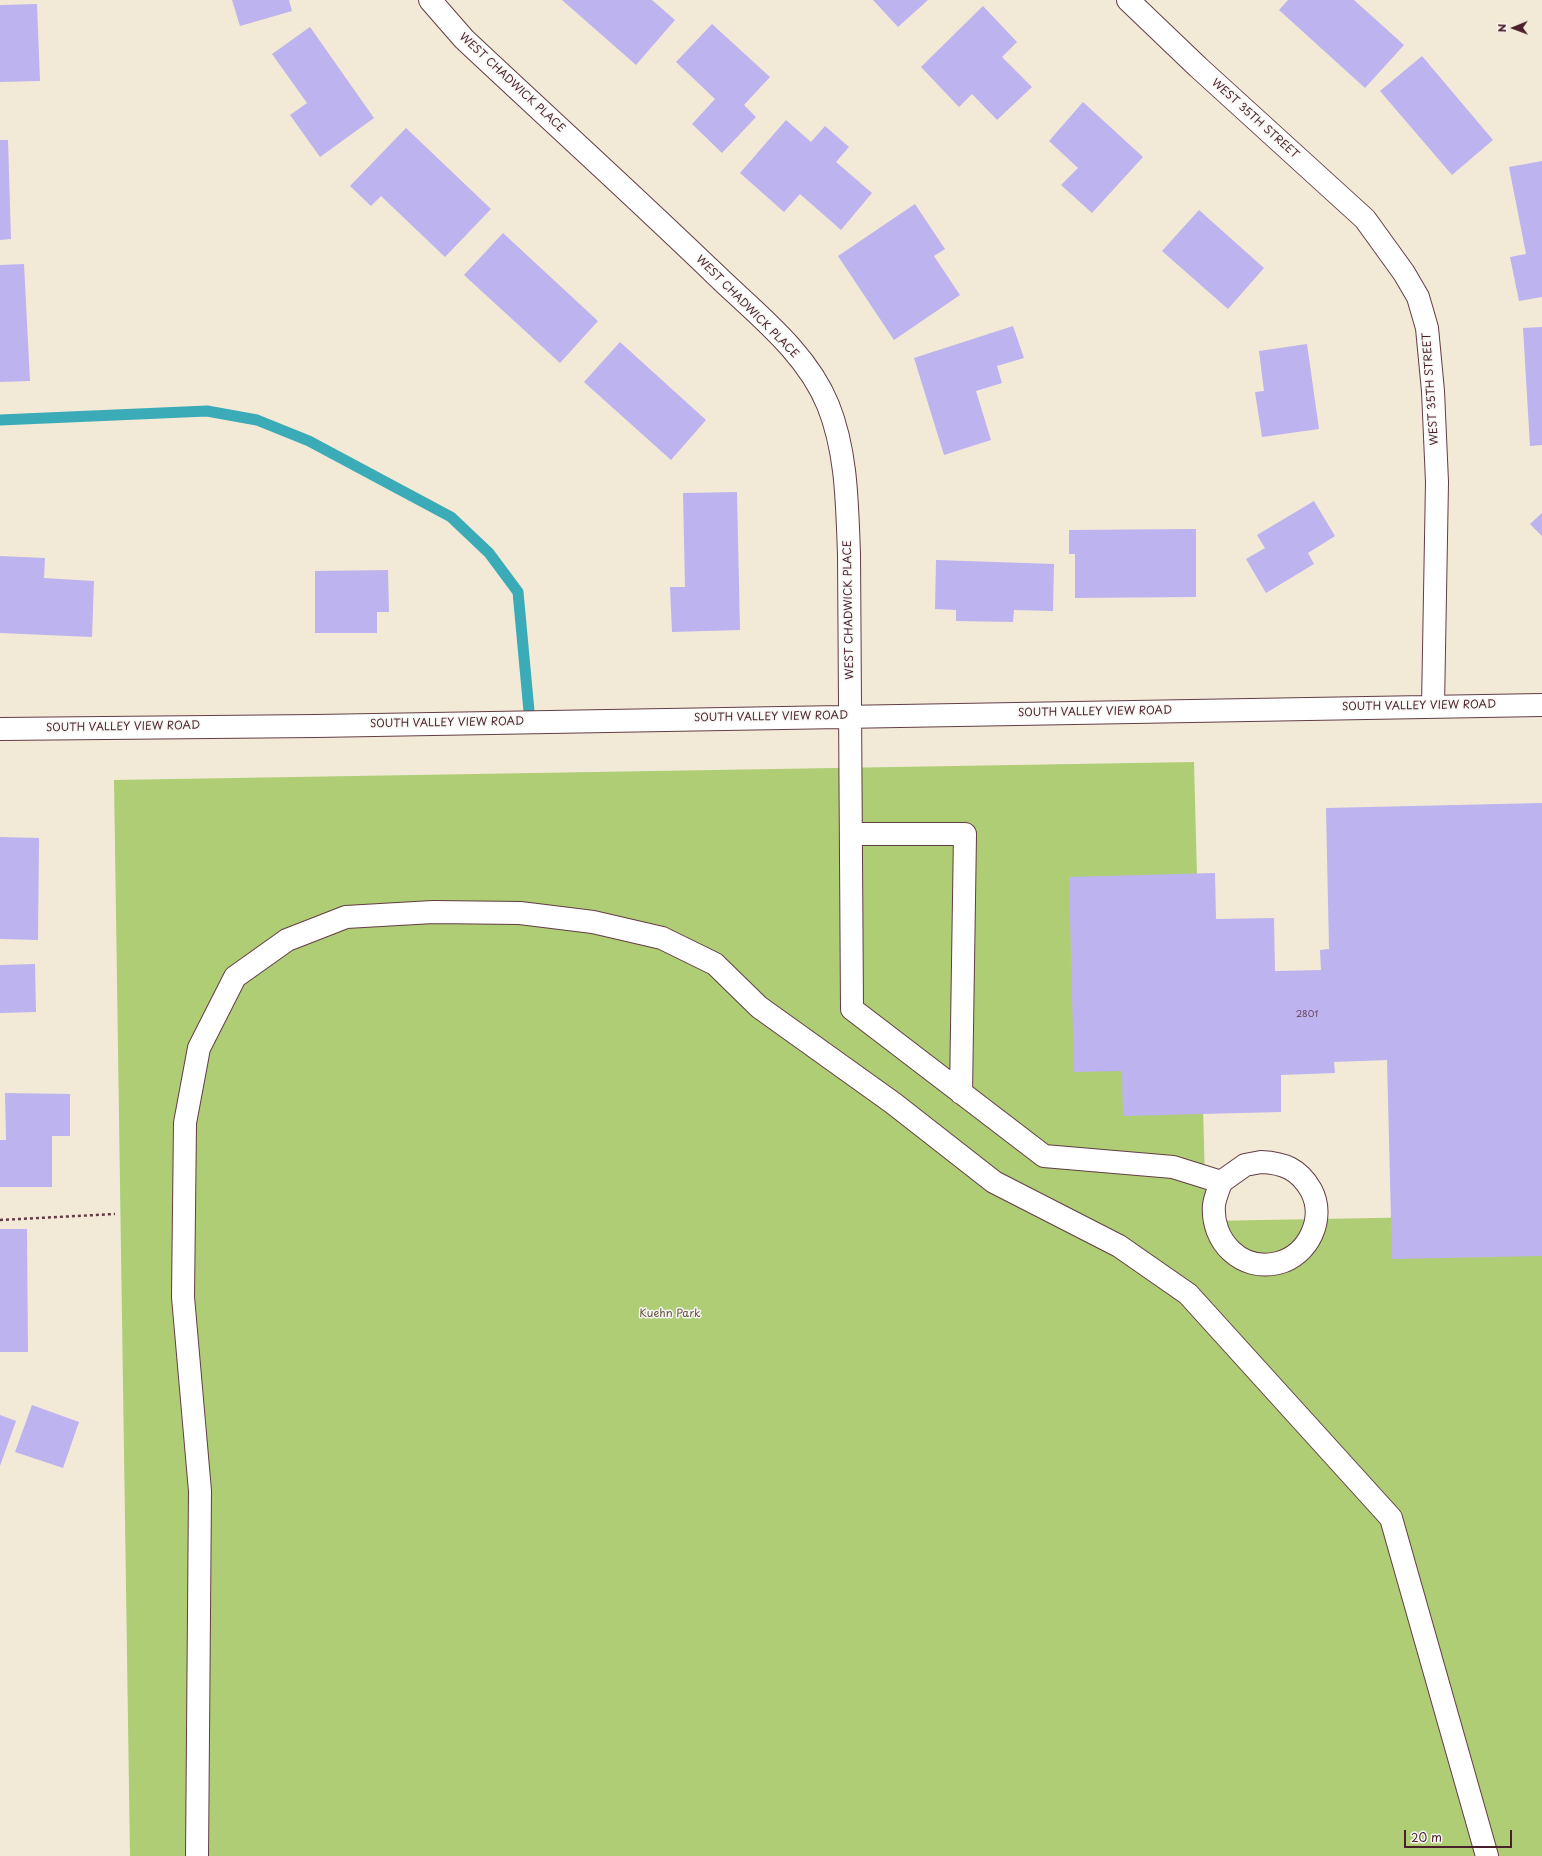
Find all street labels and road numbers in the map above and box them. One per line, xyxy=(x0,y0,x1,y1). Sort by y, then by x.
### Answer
street label: WEST CHADWICK PLACE xyxy=(456,31,568,135)
street label: WEST 35TH STREET xyxy=(1209,76,1301,162)
street label: WEST CHADWICK PLACE xyxy=(693,253,801,361)
street label: WEST 35TH STREET xyxy=(1420,332,1442,446)
street label: WEST CHADWICK PLACE xyxy=(841,540,857,680)
street label: SOUTH VALLEY VIEW ROAD xyxy=(1342,698,1496,714)
street label: SOUTH VALLEY VIEW ROAD xyxy=(1018,704,1172,720)
street label: SOUTH VALLEY VIEW ROAD xyxy=(694,709,848,725)
street label: SOUTH VALLEY VIEW ROAD xyxy=(370,715,524,731)
street label: SOUTH VALLEY VIEW ROAD xyxy=(46,719,200,735)

